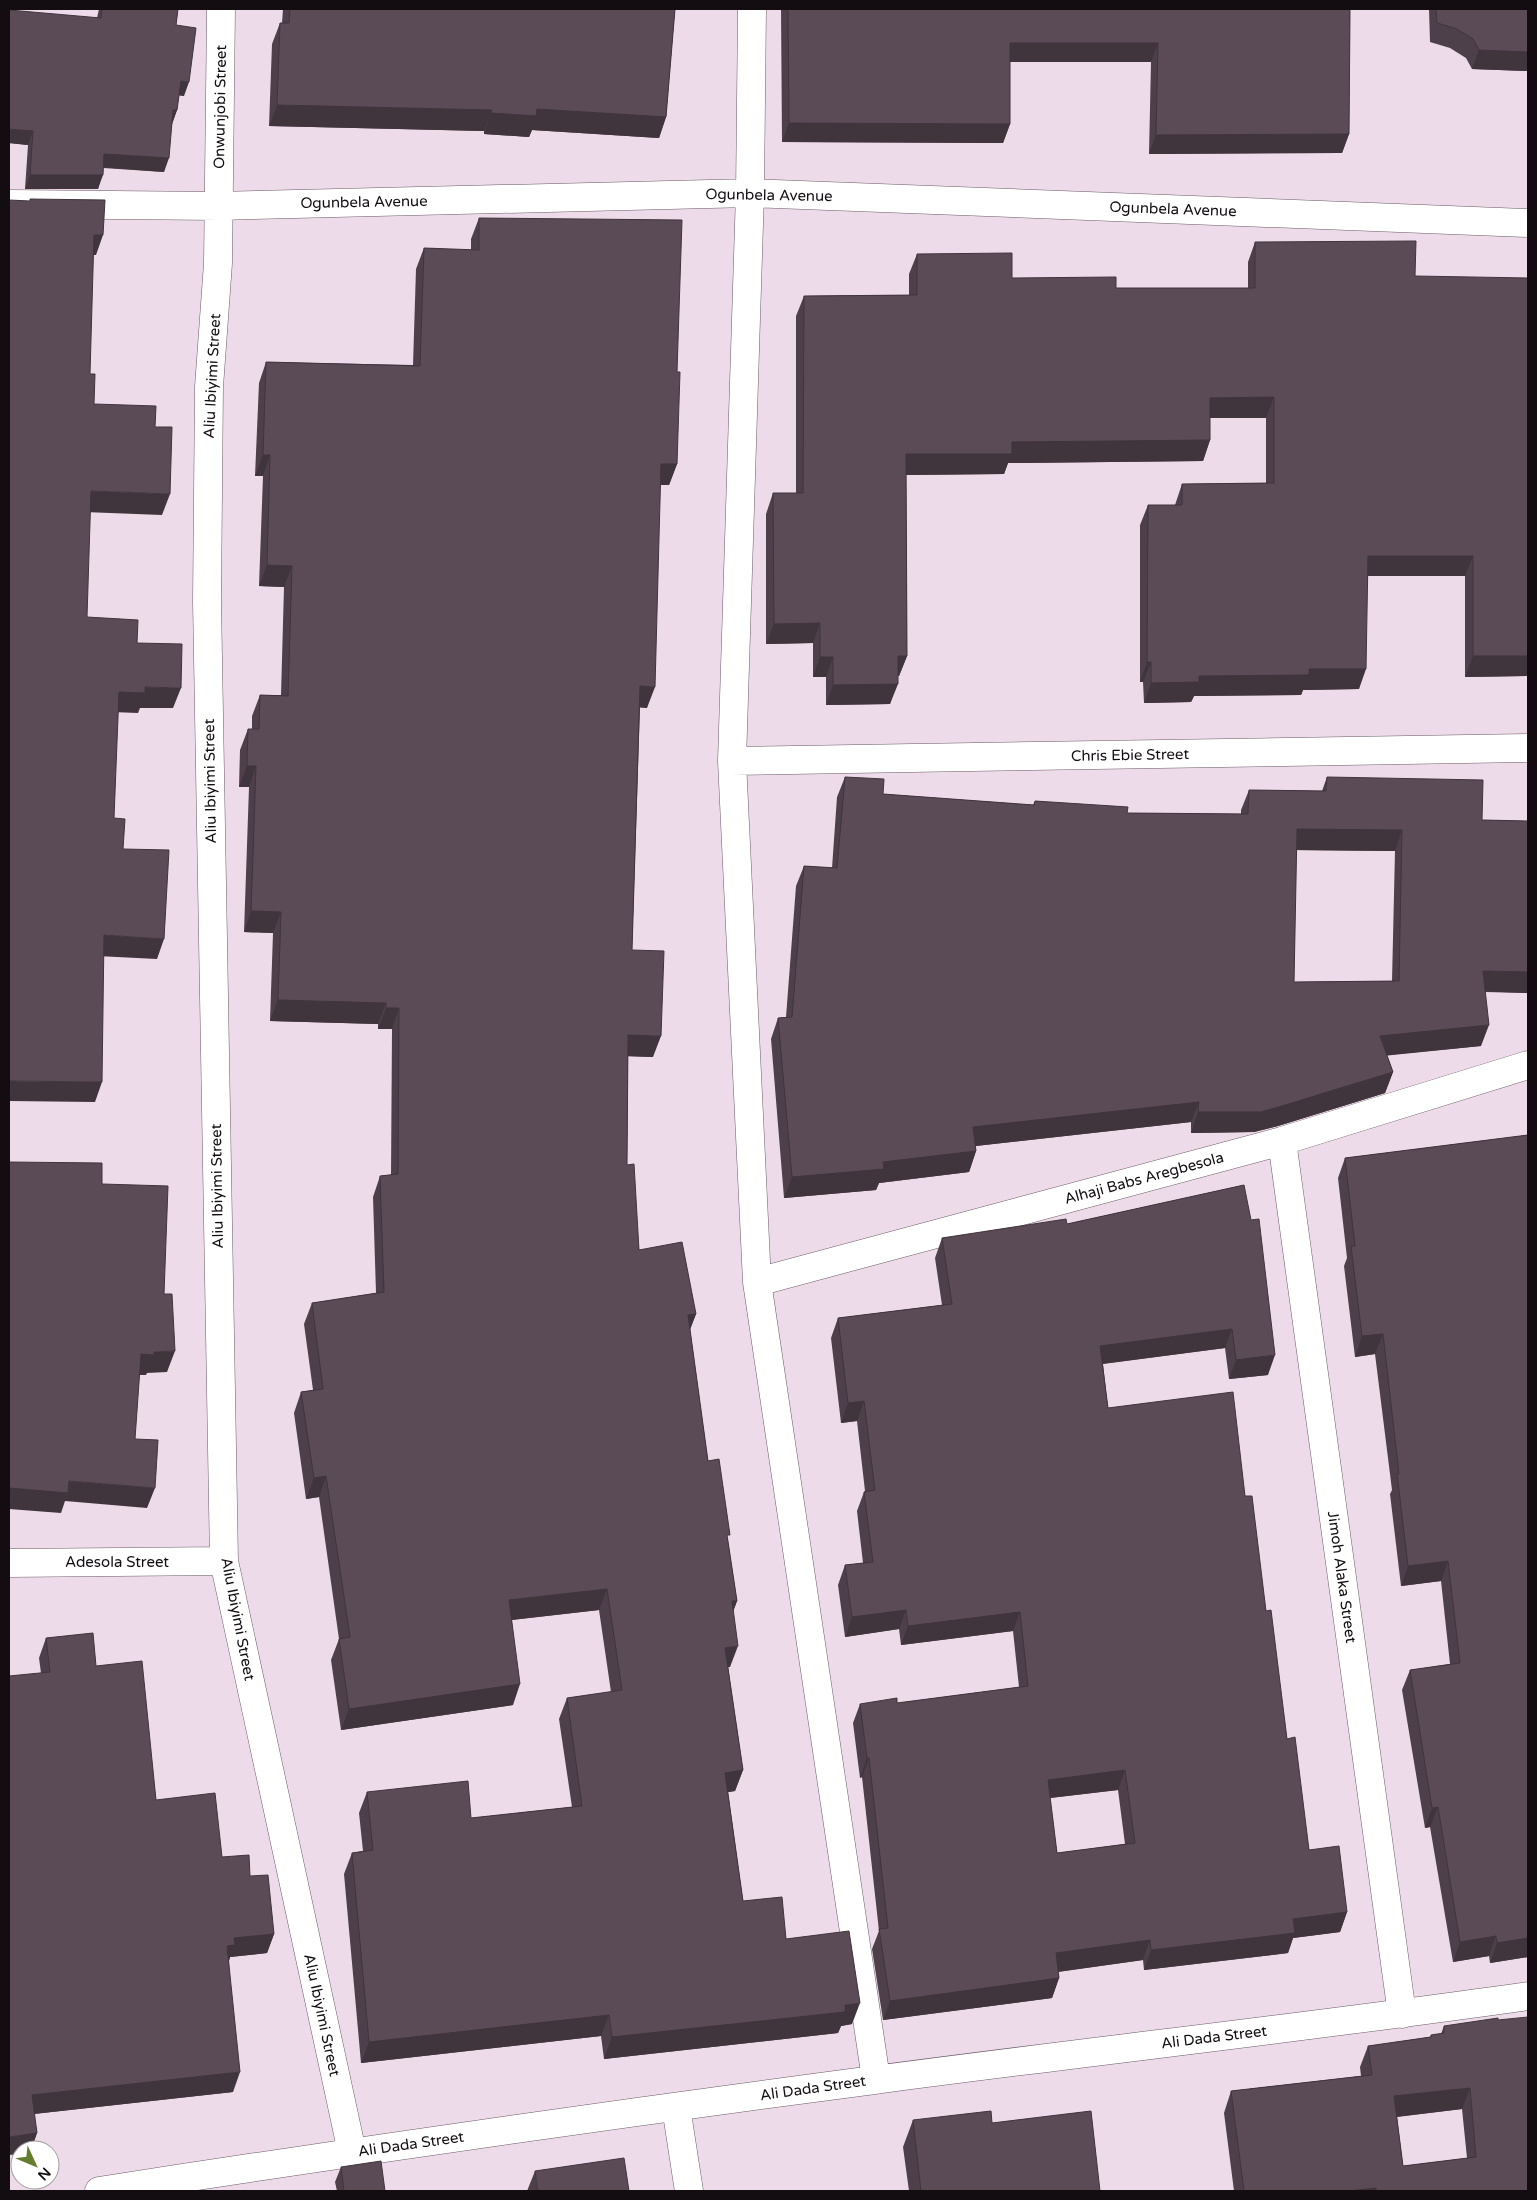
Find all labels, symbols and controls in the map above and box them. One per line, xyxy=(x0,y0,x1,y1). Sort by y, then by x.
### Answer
street label: Onwunjobi Street xyxy=(210,45,230,169)
street label: Ogunbela Avenue xyxy=(705,185,833,205)
street label: Ogunbela Avenue xyxy=(300,192,428,212)
street label: Ogunbela Avenue xyxy=(1109,198,1237,220)
street label: Aliu Ibiyimi Street xyxy=(200,313,224,439)
street label: Aliu Ibiyimi Street xyxy=(200,718,220,844)
street label: Chris Ebie Street xyxy=(1071,745,1190,765)
street label: Aliu Ibiyimi Street xyxy=(207,1123,227,1249)
street label: Alhaji Babs Aregbesola xyxy=(1062,1148,1226,1208)
street label: Jimoh Alaka Street xyxy=(1324,1510,1360,1644)
street label: Adesola Street xyxy=(65,1553,169,1571)
street label: Aliu Ibiyimi Street xyxy=(217,1556,259,1682)
street label: Aliu Ibiyimi Street xyxy=(300,1952,344,2078)
street label: Ali Dada Street xyxy=(1160,2022,1268,2052)
street label: Ali Dada Street xyxy=(759,2072,867,2104)
street label: Ali Dada Street xyxy=(357,2128,465,2160)
north arrow xyxy=(10,2140,60,2190)
text: N xyxy=(34,2164,54,2184)

